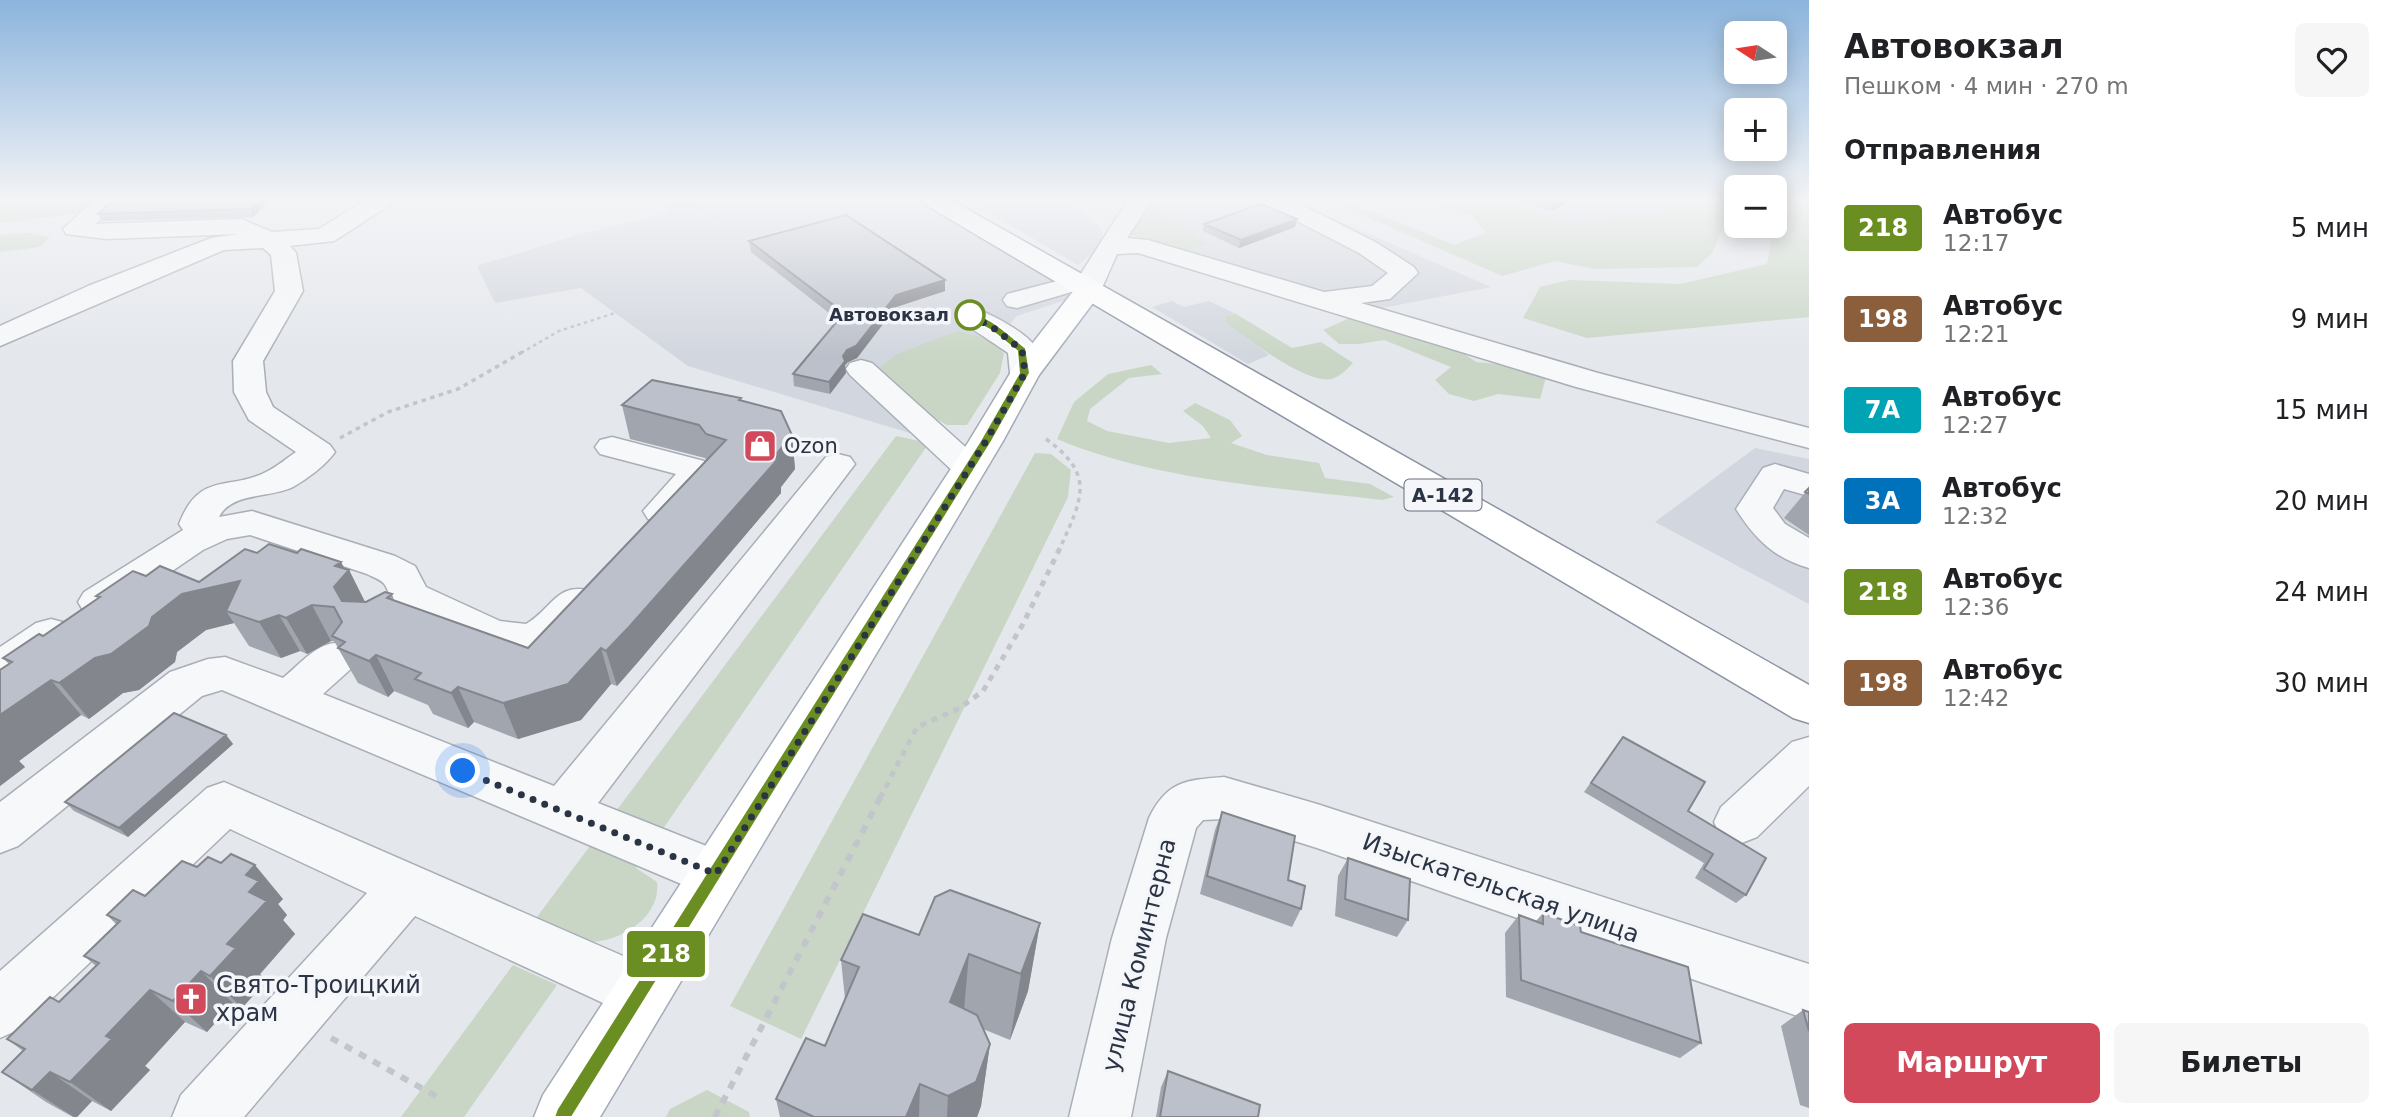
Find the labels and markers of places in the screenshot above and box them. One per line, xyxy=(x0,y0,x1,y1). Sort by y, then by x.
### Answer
marker: Автовокзал xyxy=(955,300,985,330)
place label: Автовокзал xyxy=(829,304,949,325)
shop icon: Ozon xyxy=(741,427,779,465)
place label: Ozon xyxy=(784,434,838,458)
place label: Свято-Троицкий храм xyxy=(216,971,421,1027)
church icon: Свято-Троицкий храм xyxy=(172,980,210,1018)

